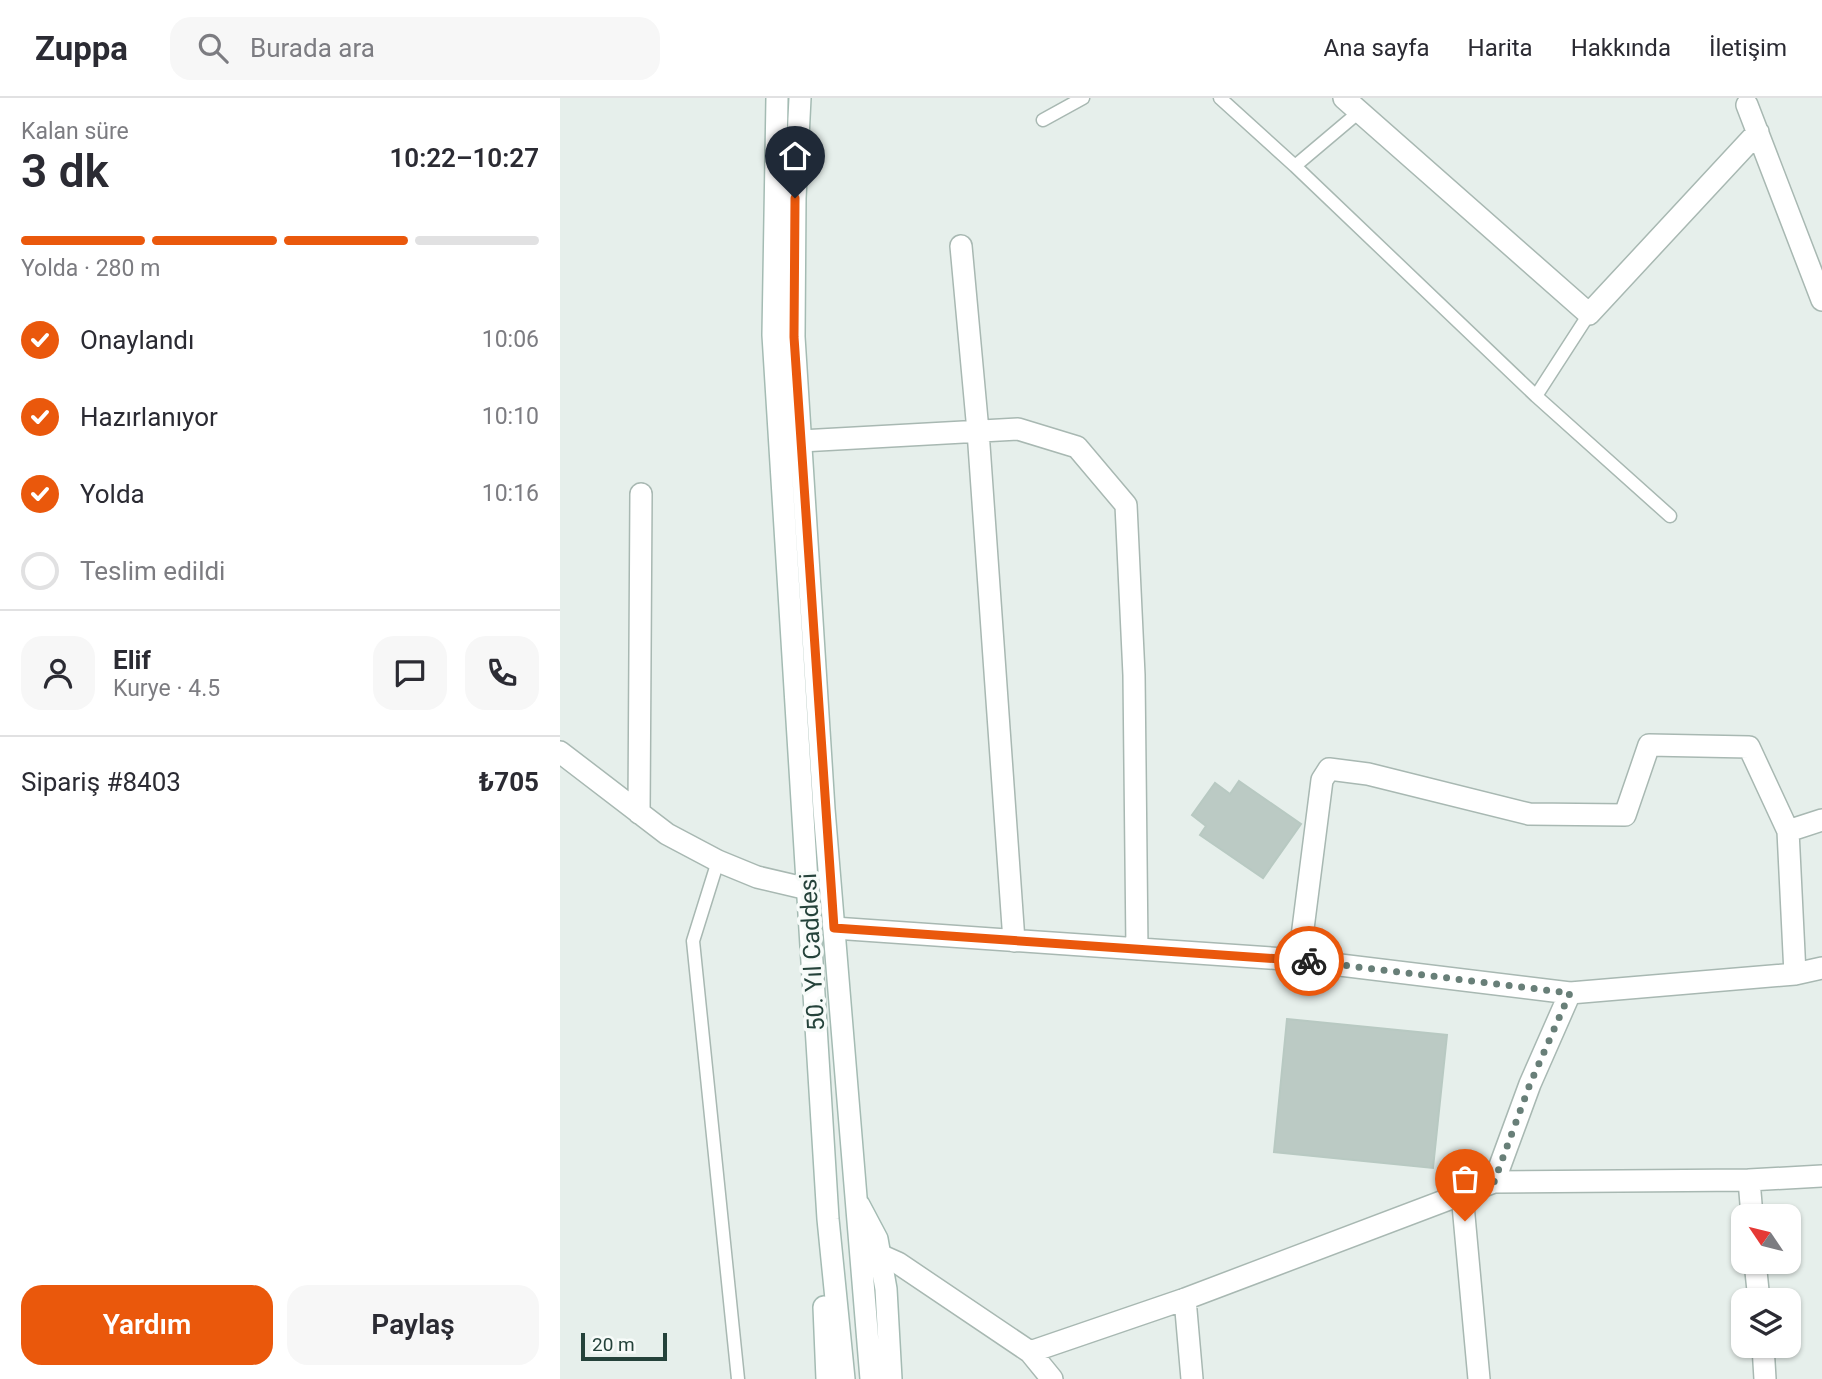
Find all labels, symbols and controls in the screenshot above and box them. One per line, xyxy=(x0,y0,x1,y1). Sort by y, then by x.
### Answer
search box xyxy=(170,17,660,80)
text: Zuppa xyxy=(35,29,128,68)
icon: search xyxy=(194,29,232,67)
text: Burada ara xyxy=(250,33,375,63)
text: Ana sayfa xyxy=(1324,34,1430,62)
text: Harita xyxy=(1468,34,1533,62)
text: Hakkında xyxy=(1571,34,1671,62)
text: İletişim xyxy=(1709,34,1787,62)
text: Kalan süre xyxy=(21,118,129,145)
pin xyxy=(765,126,825,198)
icon: home xyxy=(776,137,814,175)
text: 10:22–10:27 xyxy=(389,143,539,173)
text: 3 dk xyxy=(21,144,109,198)
text: Yolda · 280 m xyxy=(21,255,160,282)
icon: check xyxy=(21,321,59,359)
text: Onaylandı xyxy=(80,325,194,355)
text: 10:06 xyxy=(482,326,539,353)
icon: check xyxy=(21,398,59,436)
text: Hazırlanıyor xyxy=(80,402,218,432)
text: 10:10 xyxy=(482,403,539,430)
icon: check xyxy=(21,475,59,513)
text: Yolda xyxy=(80,479,145,509)
text: 10:16 xyxy=(482,480,539,507)
text: Teslim edildi xyxy=(80,556,225,586)
button: person xyxy=(21,636,95,710)
button: chat xyxy=(373,636,447,710)
button: phone xyxy=(465,636,539,710)
text: Elif xyxy=(113,645,151,675)
text: Kurye · 4.5 xyxy=(113,675,220,702)
text: Sipariş #8403 xyxy=(21,767,181,797)
text: ₺705 xyxy=(479,767,539,797)
street label: 50. Yıl Caddesi xyxy=(794,872,830,1032)
courier xyxy=(1274,926,1344,996)
icon: bike xyxy=(1290,942,1328,980)
pin xyxy=(1435,1149,1495,1221)
icon: bag xyxy=(1446,1160,1484,1198)
north arrow xyxy=(1731,1204,1801,1274)
map controls xyxy=(1731,1204,1801,1358)
button: Yardım xyxy=(21,1285,273,1365)
button: Paylaş xyxy=(287,1285,539,1365)
button: layers xyxy=(1731,1288,1801,1358)
scale bar xyxy=(581,1330,667,1362)
text: 20 m xyxy=(592,1333,635,1356)

